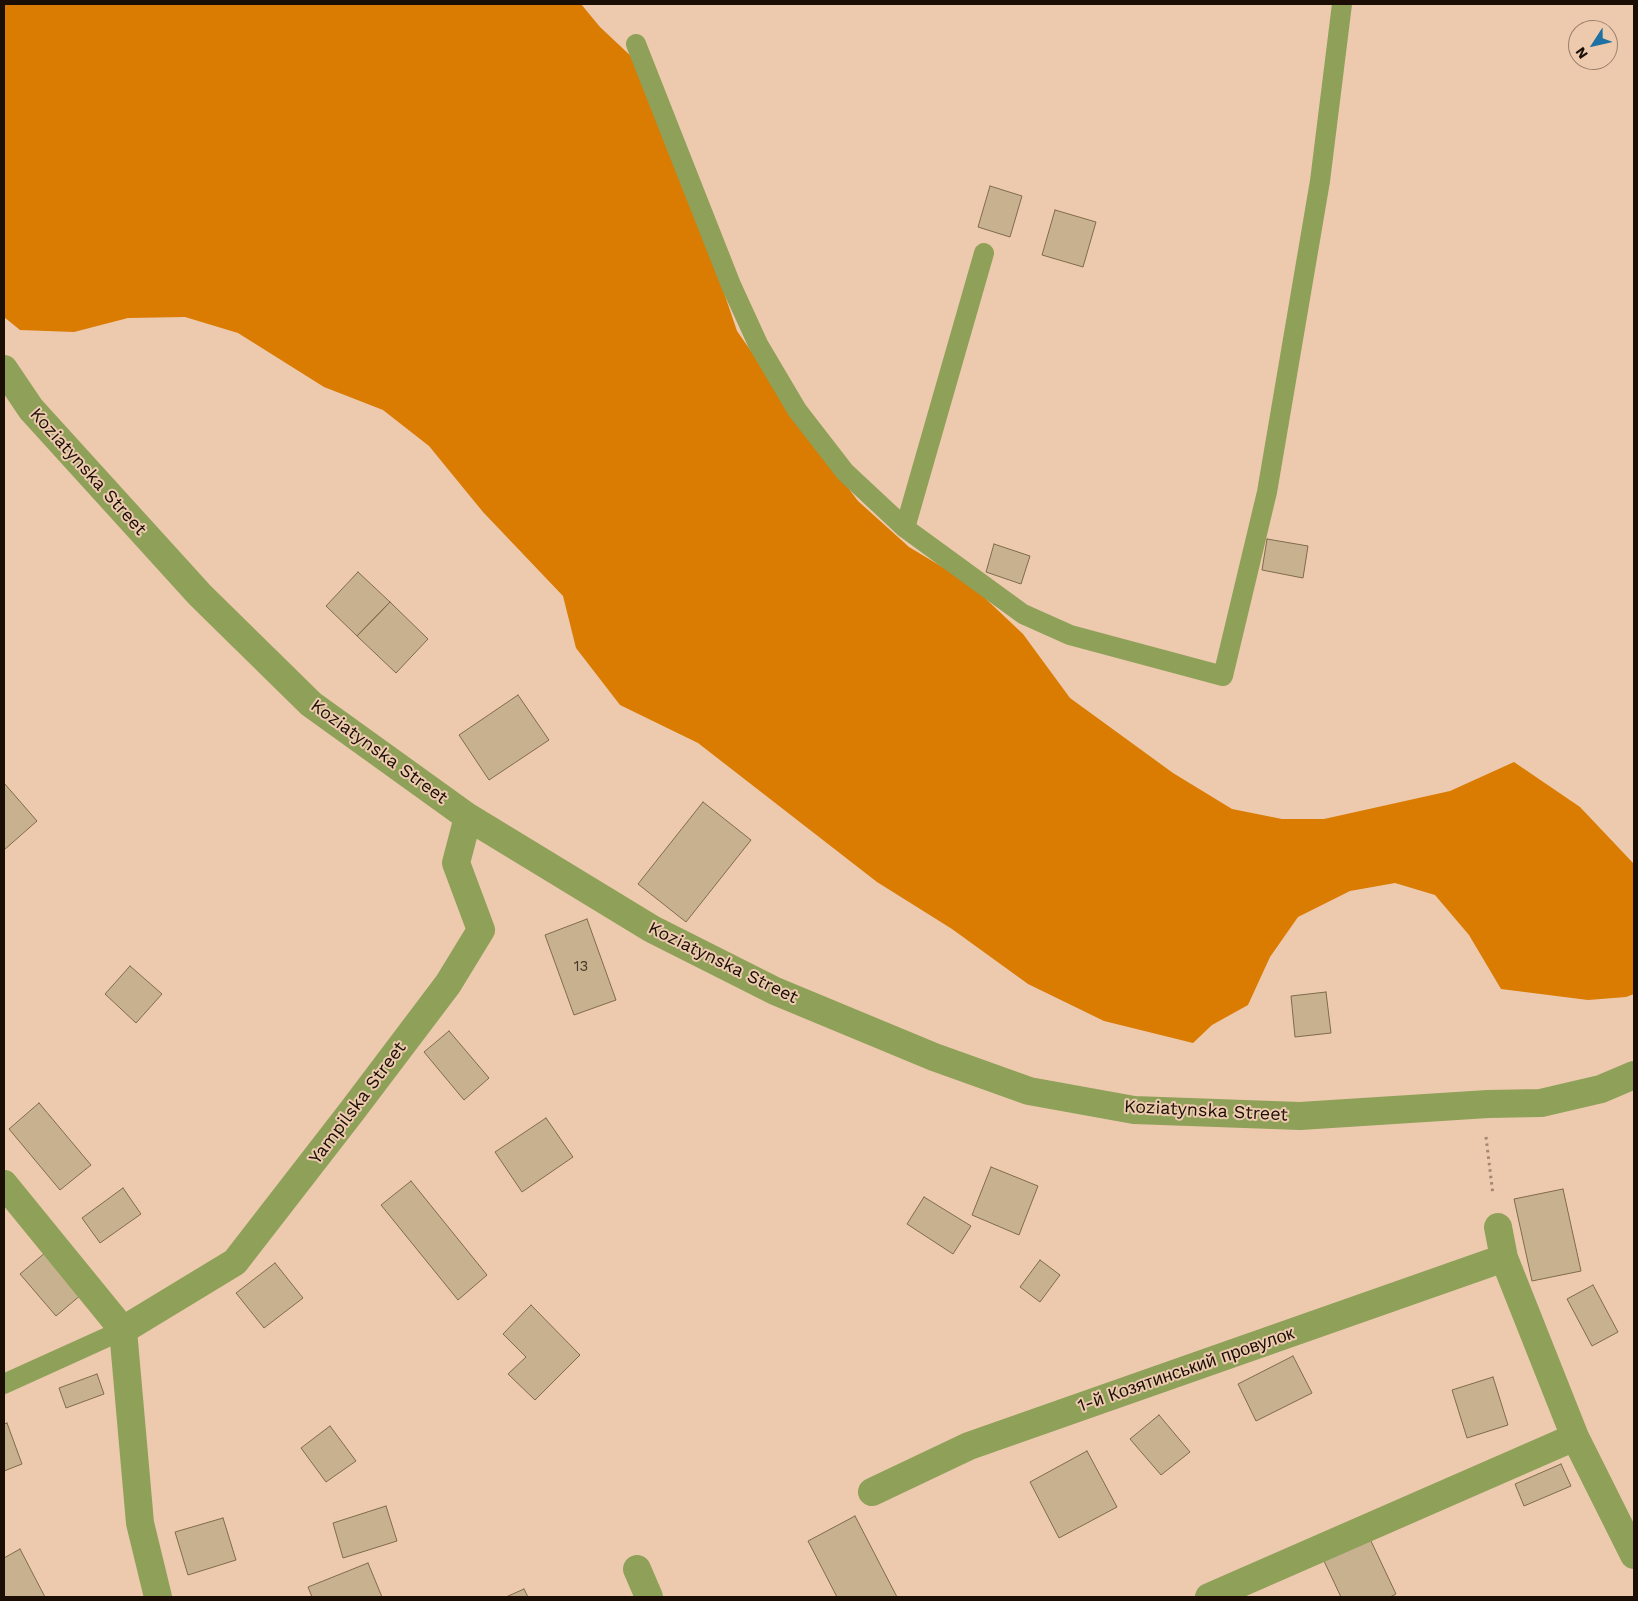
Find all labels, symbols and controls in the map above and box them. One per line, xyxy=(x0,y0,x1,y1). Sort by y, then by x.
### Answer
north arrow xyxy=(1568,20,1618,70)
text: N xyxy=(1572,44,1591,62)
street label: Koziatynska Street xyxy=(25,404,151,540)
street label: Koziatynska Street xyxy=(306,695,452,809)
street label: Koziatynska Street xyxy=(645,917,801,1009)
house number: 13 xyxy=(574,958,588,976)
street label: Yampilska Street xyxy=(305,1038,411,1168)
street label: Koziatynska Street xyxy=(1124,1096,1288,1126)
street label: 1-й Козятинський провулок xyxy=(1075,1323,1297,1417)

